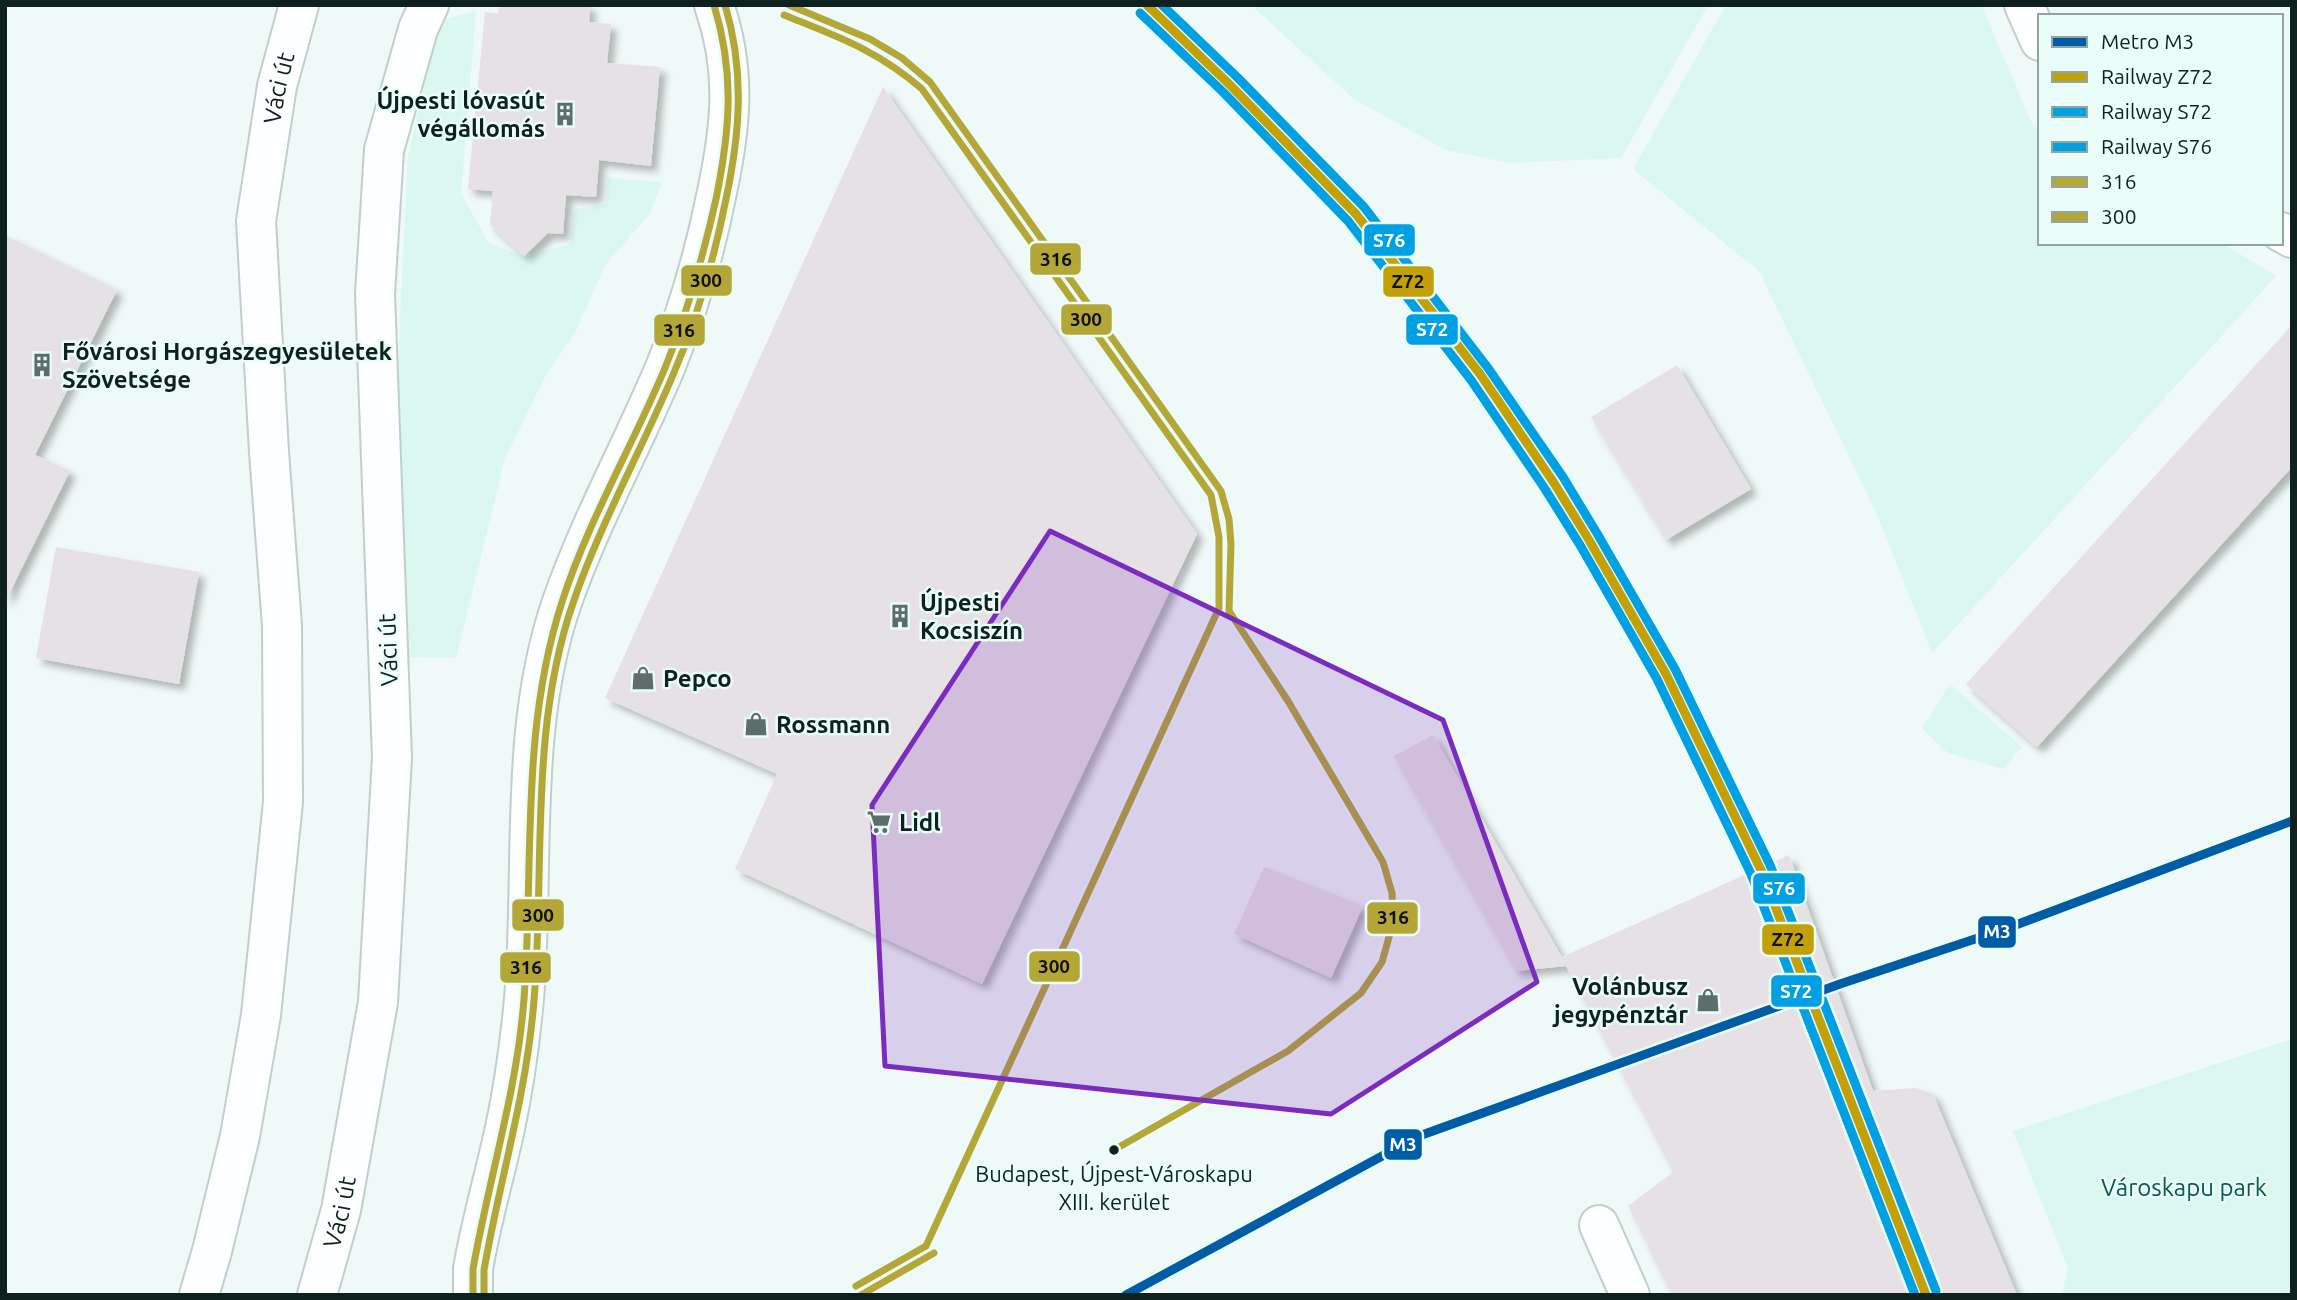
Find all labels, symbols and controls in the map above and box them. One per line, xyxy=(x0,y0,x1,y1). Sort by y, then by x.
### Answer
legend xyxy=(2038,14,2283,245)
text: Metro M3 xyxy=(2101,29,2194,53)
street label: Váci út xyxy=(258,48,299,126)
text: Railway Z72 xyxy=(2101,64,2213,88)
place label: Újpesti lóvasút végállomás xyxy=(376,85,545,142)
text: Railway S72 xyxy=(2101,99,2212,123)
building icon: Újpesti lóvasút végállomás xyxy=(551,100,579,128)
text: Railway S76 xyxy=(2101,134,2212,158)
text: 316 xyxy=(2101,169,2137,193)
text: 300 xyxy=(2101,204,2137,228)
line badge: S76 xyxy=(1363,223,1416,257)
text: S76 xyxy=(1373,229,1405,251)
line badge: 316 xyxy=(1029,242,1082,276)
text: 316 xyxy=(1040,248,1072,270)
line badge: 300 xyxy=(680,264,733,297)
line badge: Z72 xyxy=(1382,265,1435,298)
text: 300 xyxy=(690,269,722,291)
text: Z72 xyxy=(1392,270,1424,292)
line badge: 300 xyxy=(1060,303,1113,336)
text: 300 xyxy=(1070,308,1102,330)
line badge: 316 xyxy=(653,313,706,347)
line badge: S72 xyxy=(1405,313,1459,346)
text: S72 xyxy=(1416,318,1448,340)
text: 316 xyxy=(663,319,695,341)
place label: Fővárosi Horgászegyesületek Szövetsége xyxy=(62,338,393,393)
building icon: Fővárosi Horgászegyesületek Szövetsége xyxy=(28,351,56,379)
place label: Újpesti Kocsiszín xyxy=(920,587,1023,644)
building icon: Újpesti Kocsiszín xyxy=(886,602,914,630)
street label: Váci út xyxy=(373,613,403,687)
shop icon: Pepco xyxy=(629,664,657,692)
place label: Pepco xyxy=(663,665,732,692)
shop icon: Rossmann xyxy=(742,710,770,738)
place label: Rossmann xyxy=(776,711,890,738)
supermarket icon: Lidl xyxy=(865,808,893,836)
place label: Lidl xyxy=(899,809,941,836)
line badge: S76 xyxy=(1752,872,1806,905)
text: S76 xyxy=(1763,877,1795,899)
line badge: 300 xyxy=(511,898,565,932)
line badge: 316 xyxy=(1366,901,1419,935)
text: 300 xyxy=(522,904,554,926)
text: 316 xyxy=(1377,906,1409,928)
line badge: M3 xyxy=(1977,915,2017,949)
text: M3 xyxy=(1983,920,2011,942)
line badge: Z72 xyxy=(1761,923,1815,956)
text: Z72 xyxy=(1772,928,1804,950)
line badge: 300 xyxy=(1028,950,1081,983)
line badge: 316 xyxy=(499,951,552,984)
text: 300 xyxy=(1038,955,1070,977)
text: 316 xyxy=(510,956,542,978)
place label: Volánbusz jegypénztár xyxy=(1552,973,1688,1028)
line badge: S72 xyxy=(1770,974,1823,1008)
text: S72 xyxy=(1780,980,1812,1002)
shop icon: Volánbusz jegypénztár xyxy=(1694,986,1722,1014)
line badge: M3 xyxy=(1383,1128,1423,1161)
text: M3 xyxy=(1389,1133,1417,1155)
marker: Budapest, Újpest-Városkapu XIII. kerület xyxy=(1107,1143,1121,1157)
place label: Budapest, Újpest-Városkapu XIII. kerület xyxy=(975,1160,1253,1214)
street label: Váci út xyxy=(317,1174,360,1251)
park label: Városkapu park xyxy=(2101,1174,2267,1201)

